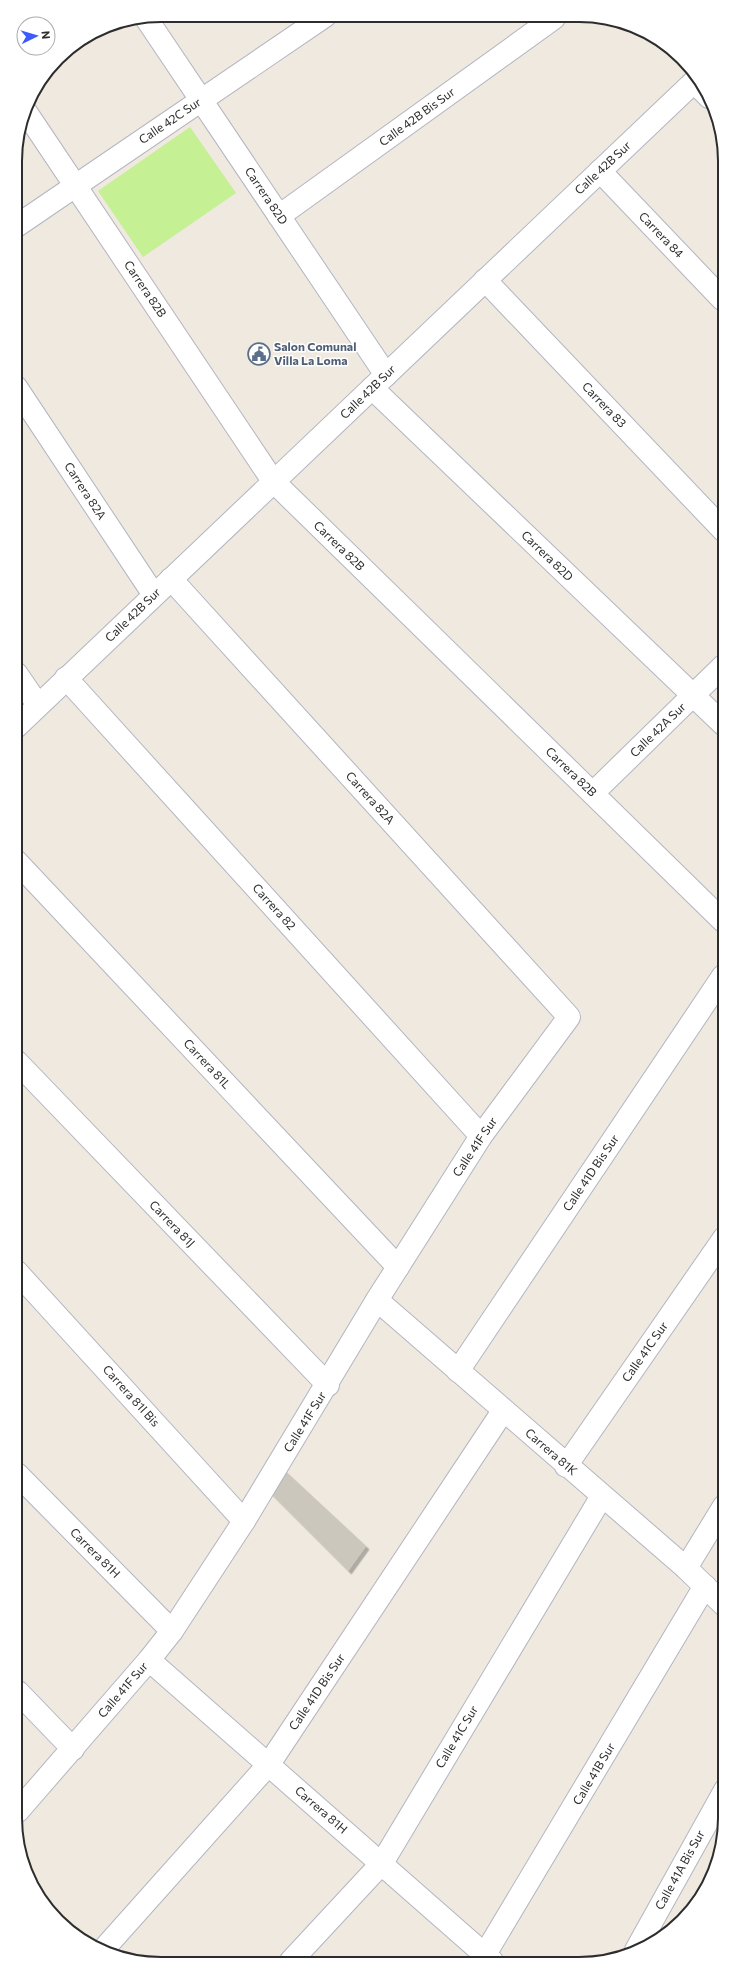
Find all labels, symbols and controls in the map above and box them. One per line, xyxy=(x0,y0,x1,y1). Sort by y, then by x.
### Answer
north arrow xyxy=(16,16,56,56)
text: N xyxy=(40,30,53,40)
street label: Calle 42B Bis Sur xyxy=(376,84,457,148)
street label: Calle 42C Sur xyxy=(136,94,203,146)
street label: Calle 42B Sur xyxy=(571,138,633,197)
street label: Carrera 82D xyxy=(243,164,291,227)
street label: Carrera 84 xyxy=(637,209,687,260)
street label: Carrera 82B xyxy=(122,258,170,320)
place label: Salon Comunal Villa La Loma xyxy=(274,339,356,367)
public building icon: Salon Comunal Villa La Loma xyxy=(246,341,272,367)
street label: Calle 42B Sur xyxy=(337,361,398,421)
street label: Carrera 83 xyxy=(580,379,630,430)
street label: Carrera 82A xyxy=(62,459,110,522)
street label: Carrera 82B xyxy=(311,518,368,573)
street label: Carrera 82D xyxy=(519,527,576,583)
street label: Calle 42B Sur xyxy=(102,584,163,644)
street label: Calle 42A Sur xyxy=(627,699,688,759)
street label: Carrera 82B xyxy=(543,744,600,799)
street label: Carrera 82A xyxy=(344,768,398,826)
street label: Carrera 82 xyxy=(250,880,299,933)
street label: Carrera 81L xyxy=(181,1036,234,1091)
street label: Calle 41F Sur xyxy=(449,1114,499,1179)
street label: Calle 41D Bis Sur xyxy=(559,1131,621,1213)
street label: Carrera 81J xyxy=(146,1197,198,1250)
street label: Calle 41C Sur xyxy=(618,1318,670,1384)
street label: Carrera 81I Bis xyxy=(101,1362,163,1429)
street label: Calle 41F Sur xyxy=(280,1388,328,1454)
street label: Carrera 81K xyxy=(523,1425,580,1477)
street label: Carrera 81H xyxy=(68,1524,124,1580)
street label: Calle 41D Bis Sur xyxy=(285,1650,347,1732)
street label: Calle 41F Sur xyxy=(94,1659,150,1720)
street label: Calle 41C Sur xyxy=(432,1703,480,1770)
street label: Calle 41B Sur xyxy=(569,1740,617,1807)
street label: Carrera 81H xyxy=(293,1783,351,1836)
street label: Calle 41A Bis Sur xyxy=(651,1827,707,1912)

